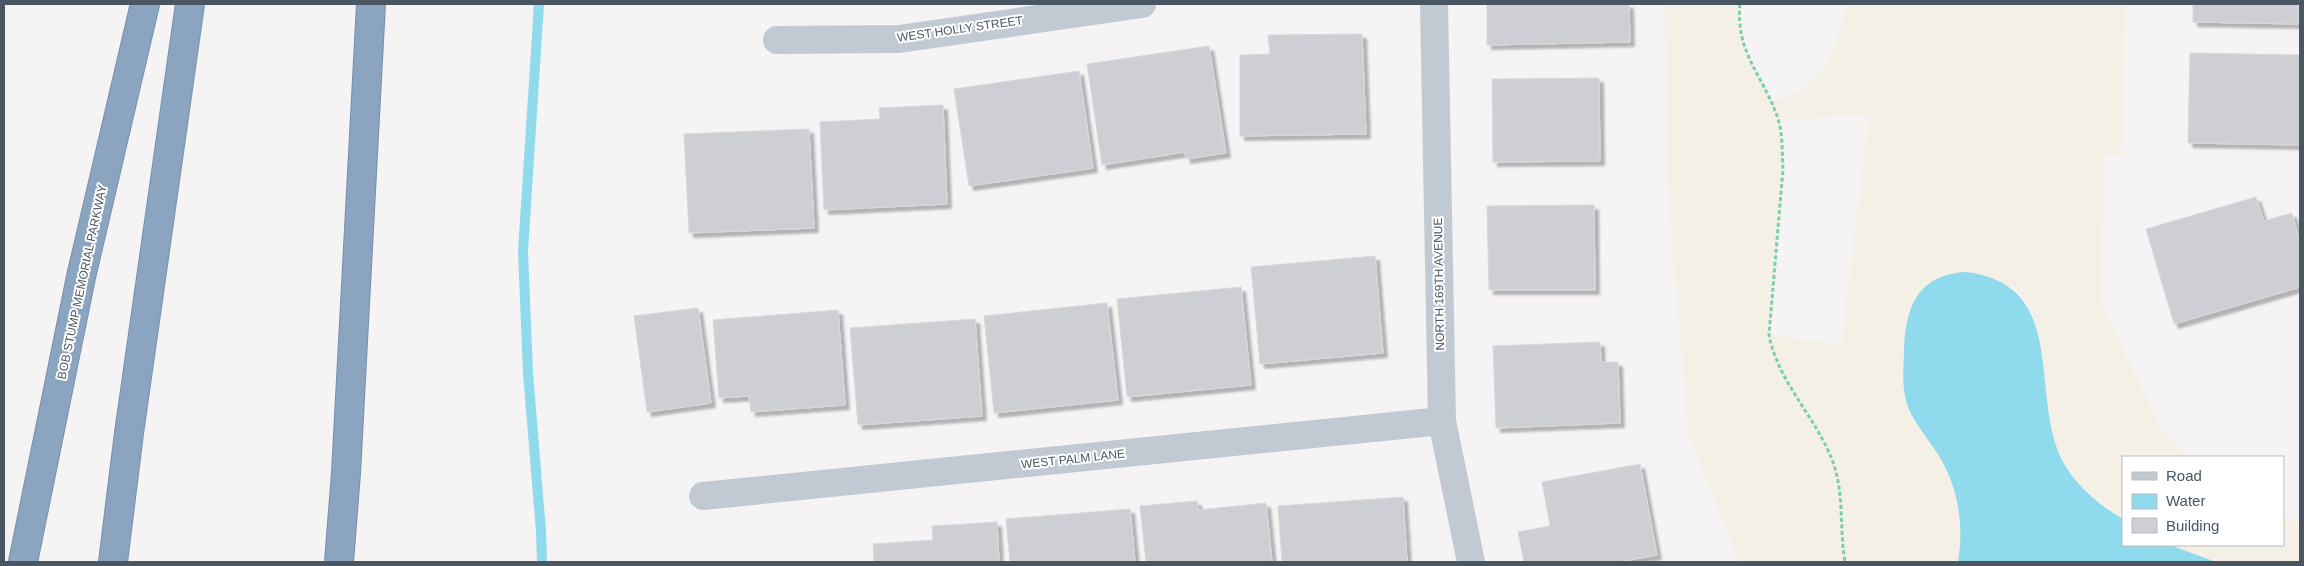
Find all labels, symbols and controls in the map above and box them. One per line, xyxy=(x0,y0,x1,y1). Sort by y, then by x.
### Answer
street label: WEST HOLLY STREET xyxy=(896,13,1024,45)
street label: BOB STUMP MEMORIAL PARKWAY xyxy=(55,183,109,381)
street label: NORTH 169TH AVENUE xyxy=(1431,217,1447,351)
street label: WEST PALM LANE xyxy=(1020,447,1126,471)
legend xyxy=(2122,456,2284,546)
text: Road xyxy=(2166,467,2202,484)
text: Water xyxy=(2166,492,2205,509)
text: Building xyxy=(2166,517,2219,534)

